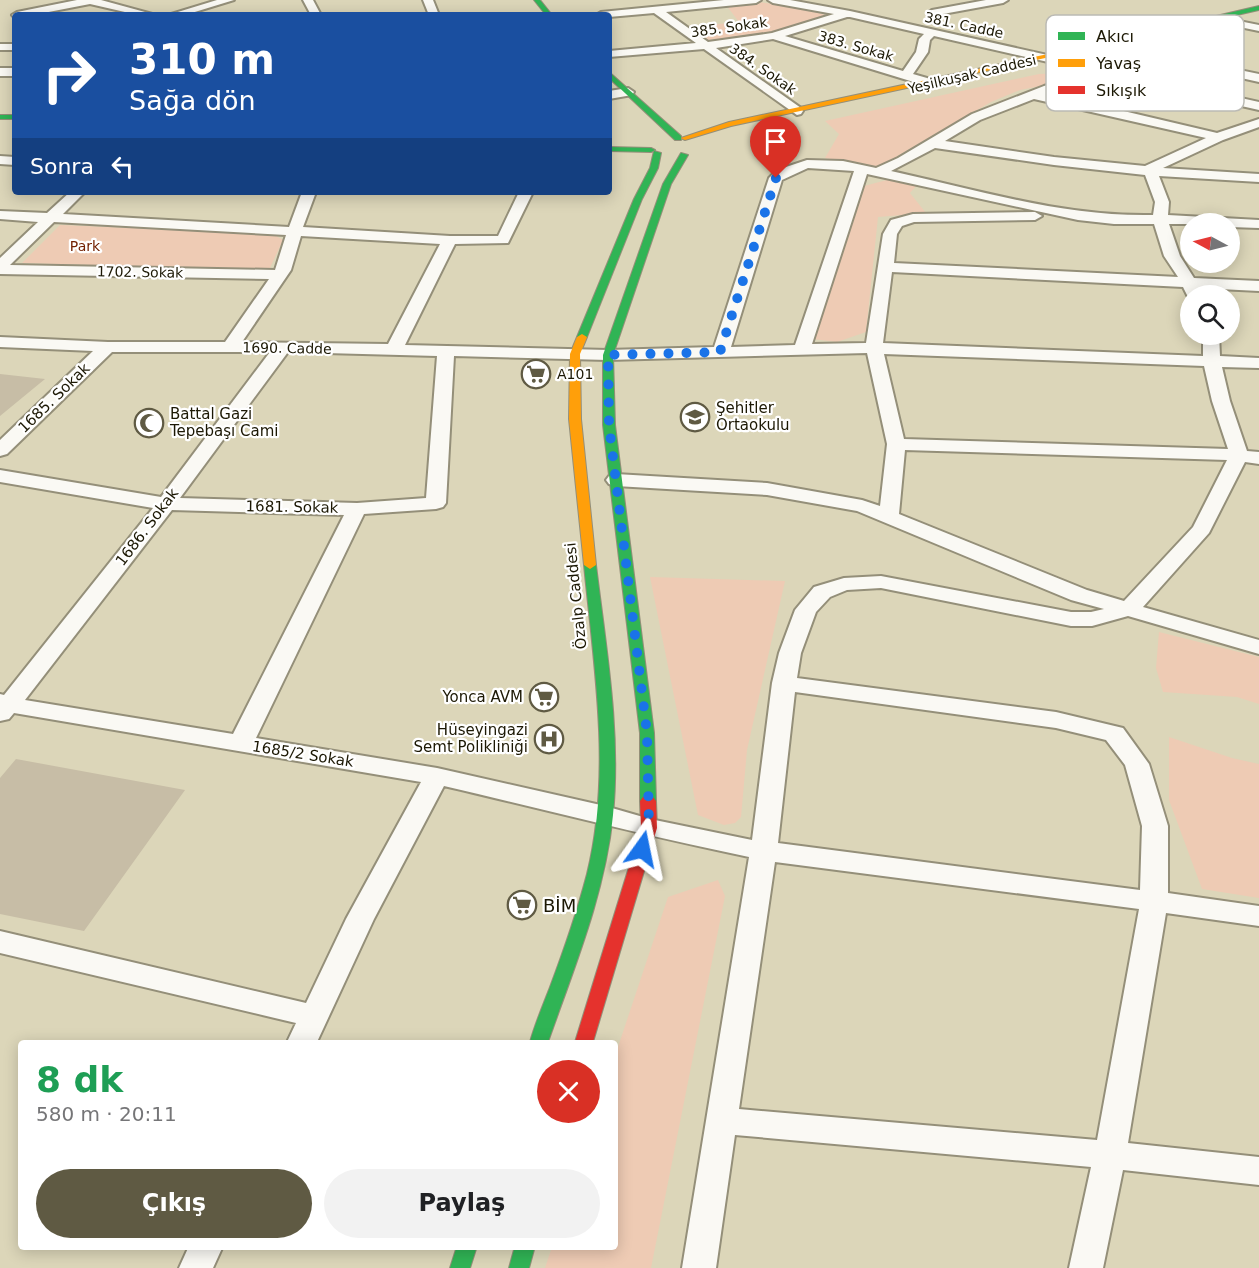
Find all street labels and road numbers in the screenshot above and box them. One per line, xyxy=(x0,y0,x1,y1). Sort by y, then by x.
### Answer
street label: 381. Cadde xyxy=(923,9,1005,41)
street label: 385. Sokak xyxy=(689,14,769,40)
street label: 383. Sokak xyxy=(816,28,896,65)
street label: 384. Sokak xyxy=(727,40,800,98)
street label: Yeşilkuşak Caddesi xyxy=(905,51,1038,97)
street label: 1702. Sokak xyxy=(97,263,184,281)
street label: 1690. Cadde xyxy=(242,339,332,357)
street label: 1685. Sokak xyxy=(14,359,94,437)
street label: 1686. Sokak xyxy=(112,484,182,569)
street label: 1681. Sokak xyxy=(245,497,339,517)
street label: Özalp Caddesi xyxy=(560,542,591,650)
street label: 1685/2 Sokak xyxy=(251,737,355,771)

